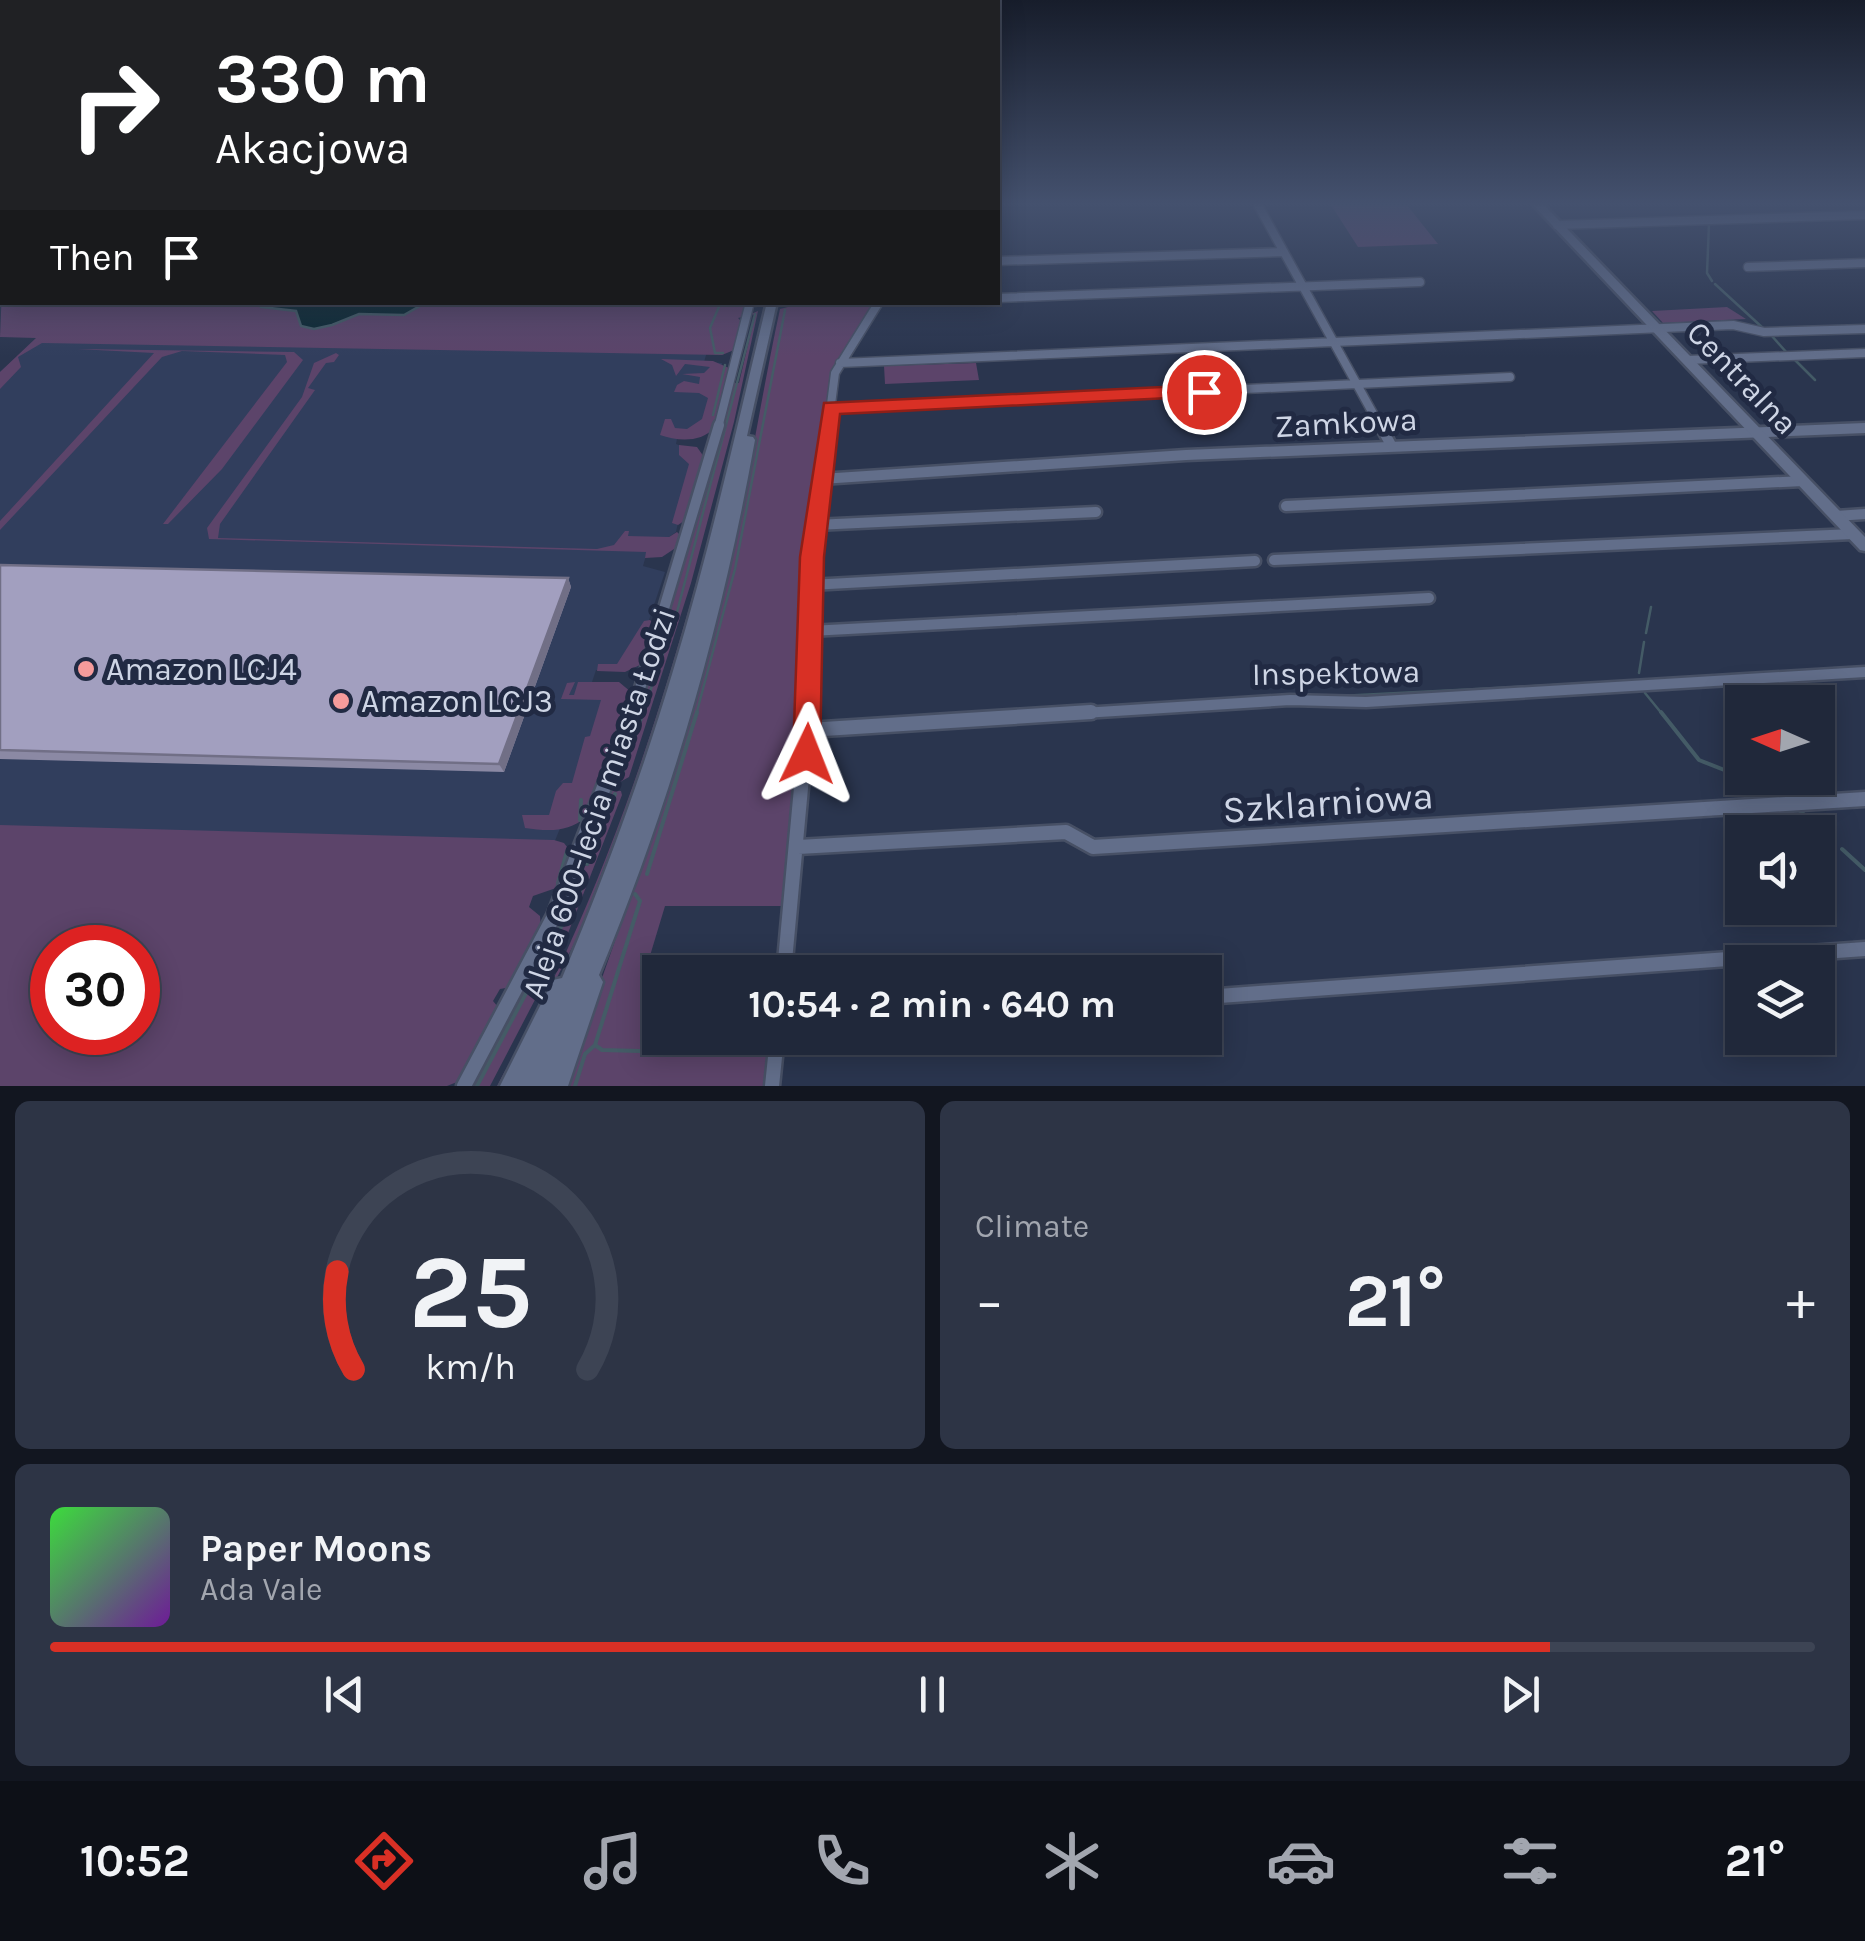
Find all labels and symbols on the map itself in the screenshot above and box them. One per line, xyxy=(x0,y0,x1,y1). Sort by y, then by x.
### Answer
street label: Centralna xyxy=(1679,314,1805,442)
pin xyxy=(1162,350,1247,435)
street label: Zamkowa xyxy=(1274,401,1418,445)
street label: Aleja 600-lecia miasta Łodzi xyxy=(515,603,683,1003)
place label: Amazon LCJ4 xyxy=(106,651,297,688)
street label: Inspektowa xyxy=(1251,653,1421,693)
marker: Amazon LCJ4 xyxy=(75,658,97,680)
place label: Amazon LCJ3 xyxy=(361,683,553,720)
north arrow xyxy=(1725,685,1835,795)
marker: Amazon LCJ3 xyxy=(330,690,352,712)
position arrow xyxy=(755,702,859,806)
street label: Szklarniowa xyxy=(1221,773,1435,833)
speed limit sign: 30 xyxy=(30,925,160,1055)

